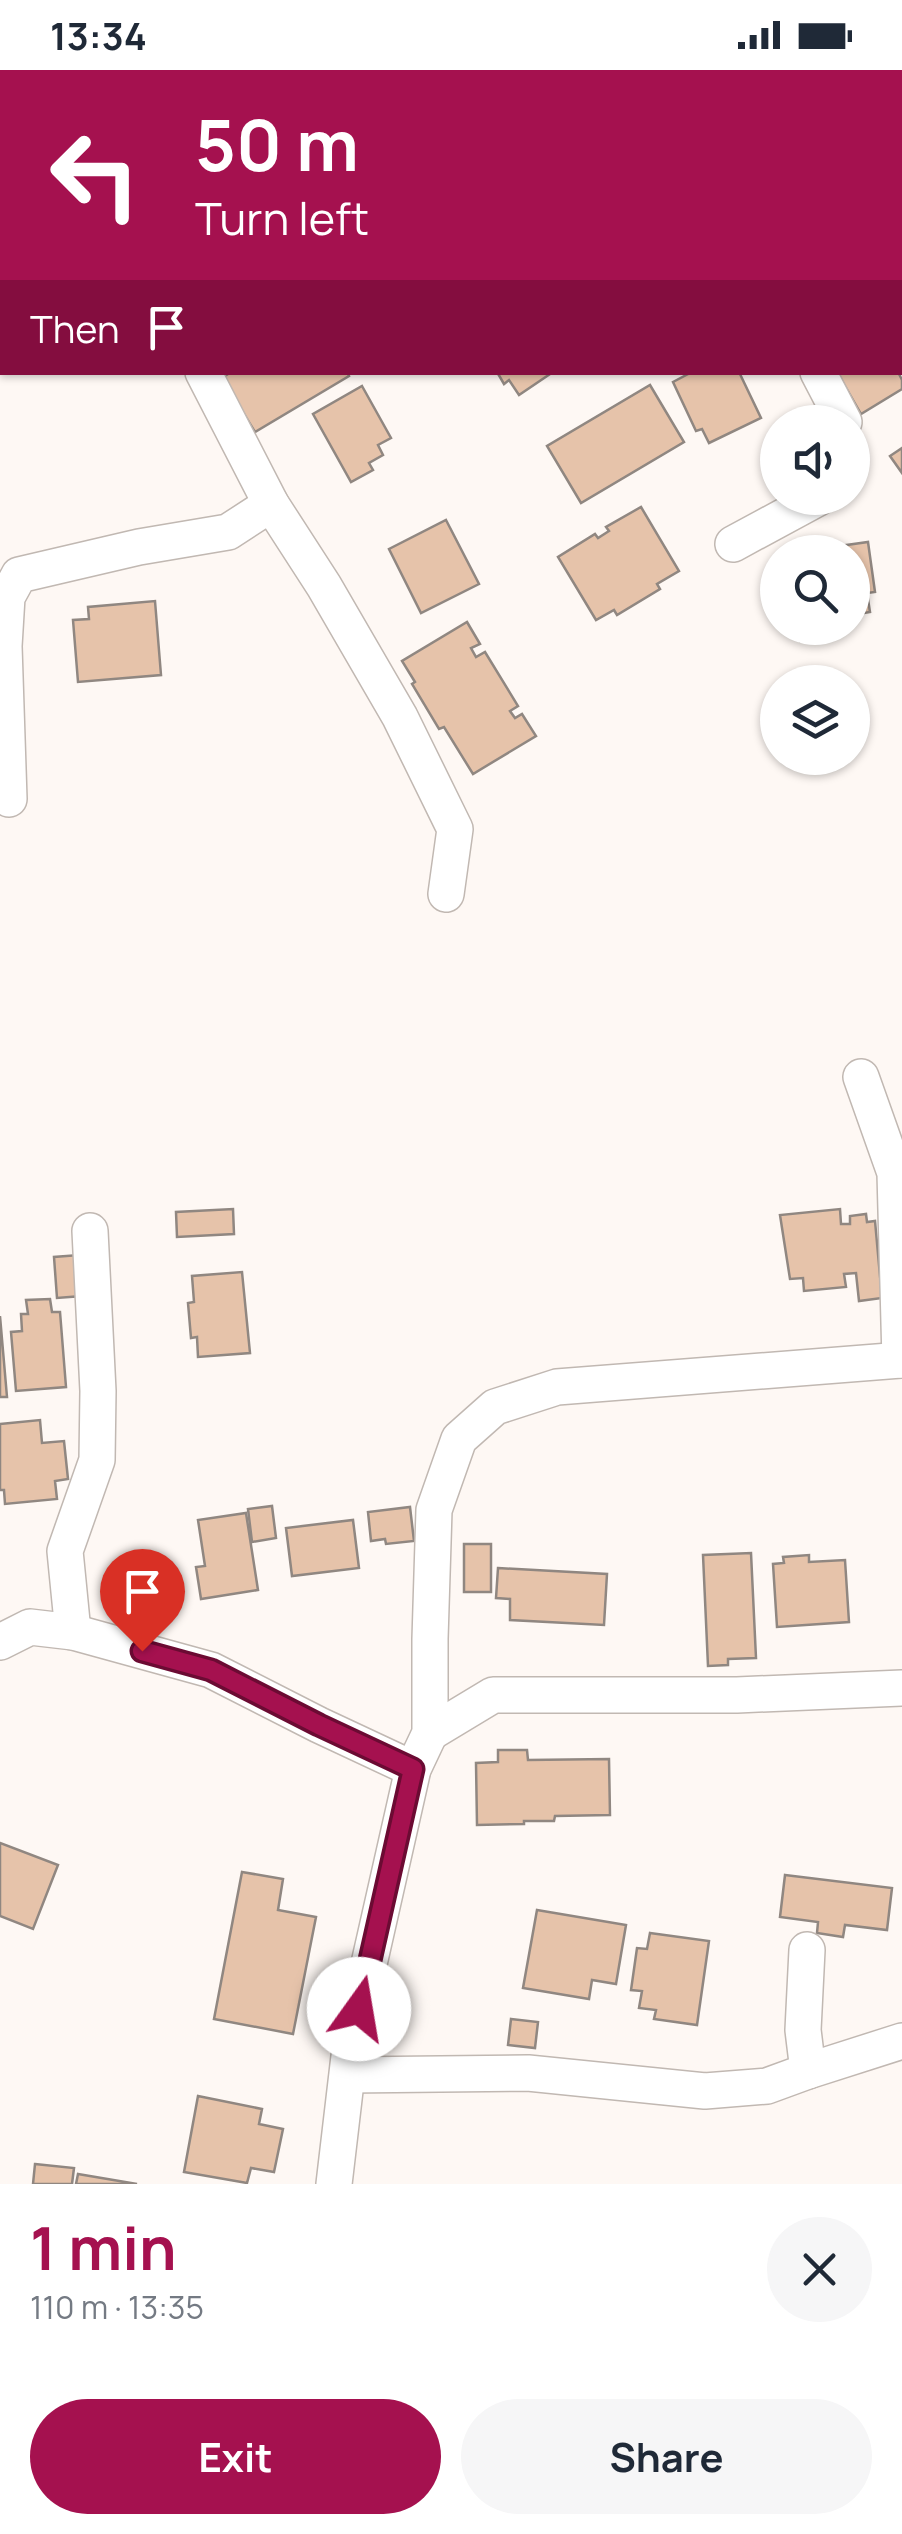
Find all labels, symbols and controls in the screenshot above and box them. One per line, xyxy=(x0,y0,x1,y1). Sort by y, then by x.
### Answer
text: 13:34 xyxy=(50,9,147,61)
text: 50 m xyxy=(195,96,359,192)
icon: left xyxy=(30,110,160,240)
text: Turn left xyxy=(195,187,369,249)
icon: arrive xyxy=(139,300,194,355)
text: Then xyxy=(30,302,119,354)
map controls xyxy=(760,405,870,775)
button: sound xyxy=(760,405,870,515)
button: search xyxy=(760,535,870,645)
button: layers xyxy=(760,665,870,775)
pin xyxy=(100,1549,185,1652)
icon: arrive xyxy=(115,1564,170,1619)
position arrow xyxy=(307,1957,411,2061)
text: 1 min xyxy=(30,2206,177,2288)
button: close xyxy=(767,2217,872,2322)
text: 110 m · 13:35 xyxy=(30,2285,204,2329)
button: Exit xyxy=(30,2399,441,2514)
button: Share xyxy=(461,2399,872,2514)

